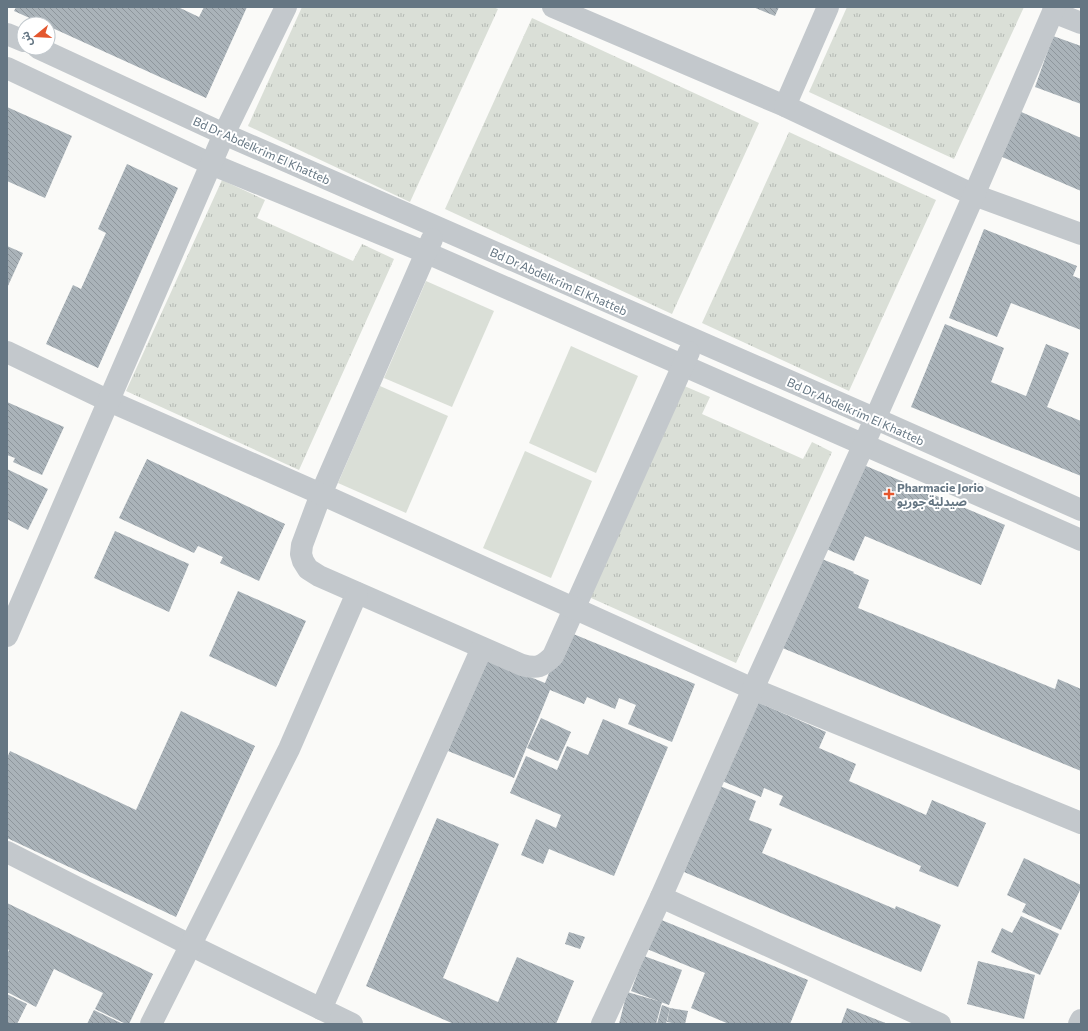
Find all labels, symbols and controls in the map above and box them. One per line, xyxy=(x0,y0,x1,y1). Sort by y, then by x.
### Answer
north arrow xyxy=(16,16,56,56)
text: ش xyxy=(18,30,35,48)
street label: Bd Dr Abdelkrim El Khatteb xyxy=(191,113,333,187)
street label: Bd Dr Abdelkrim El Khatteb xyxy=(488,244,630,318)
street label: Bd Dr Abdelkrim El Khatteb xyxy=(785,374,927,448)
place label: Pharmacie Jorio صيدلية جوريو xyxy=(897,480,984,509)
marker: Pharmacie Jorio صيدلية جوريو xyxy=(884,489,894,499)

